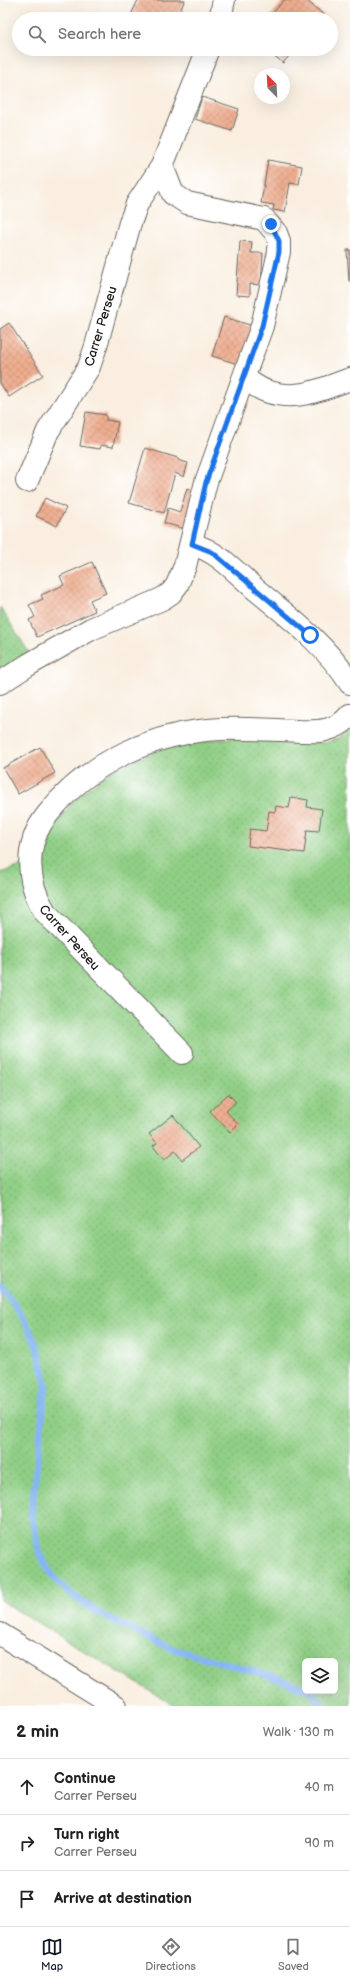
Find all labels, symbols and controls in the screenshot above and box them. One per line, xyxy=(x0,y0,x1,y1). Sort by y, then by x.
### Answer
search box xyxy=(12,12,338,56)
icon: search xyxy=(26,23,48,45)
text: Search here xyxy=(58,25,141,44)
north arrow xyxy=(254,68,290,104)
route end xyxy=(262,215,280,233)
street label: Carrer Perseu xyxy=(81,284,121,368)
route start xyxy=(301,626,319,644)
street label: Carrer Perseu xyxy=(36,901,103,974)
map controls xyxy=(302,1658,338,1694)
button: layers xyxy=(302,1658,338,1694)
text: 2 min xyxy=(16,1722,59,1742)
text: Walk · 130 m xyxy=(263,1724,334,1740)
text: Continue xyxy=(54,1769,116,1788)
icon: ahead xyxy=(16,1776,38,1798)
text: 40 m xyxy=(304,1779,334,1795)
text: Carrer Perseu xyxy=(54,1788,137,1804)
text: Turn right xyxy=(54,1825,119,1844)
icon: right xyxy=(16,1832,38,1854)
text: 90 m xyxy=(305,1835,334,1851)
text: Carrer Perseu xyxy=(54,1844,137,1860)
icon: arrive xyxy=(16,1888,38,1910)
text: Arrive at destination xyxy=(54,1889,192,1908)
tab: Map xyxy=(41,1936,63,1973)
tab: Directions xyxy=(145,1936,196,1973)
tab: Saved xyxy=(278,1936,309,1973)

